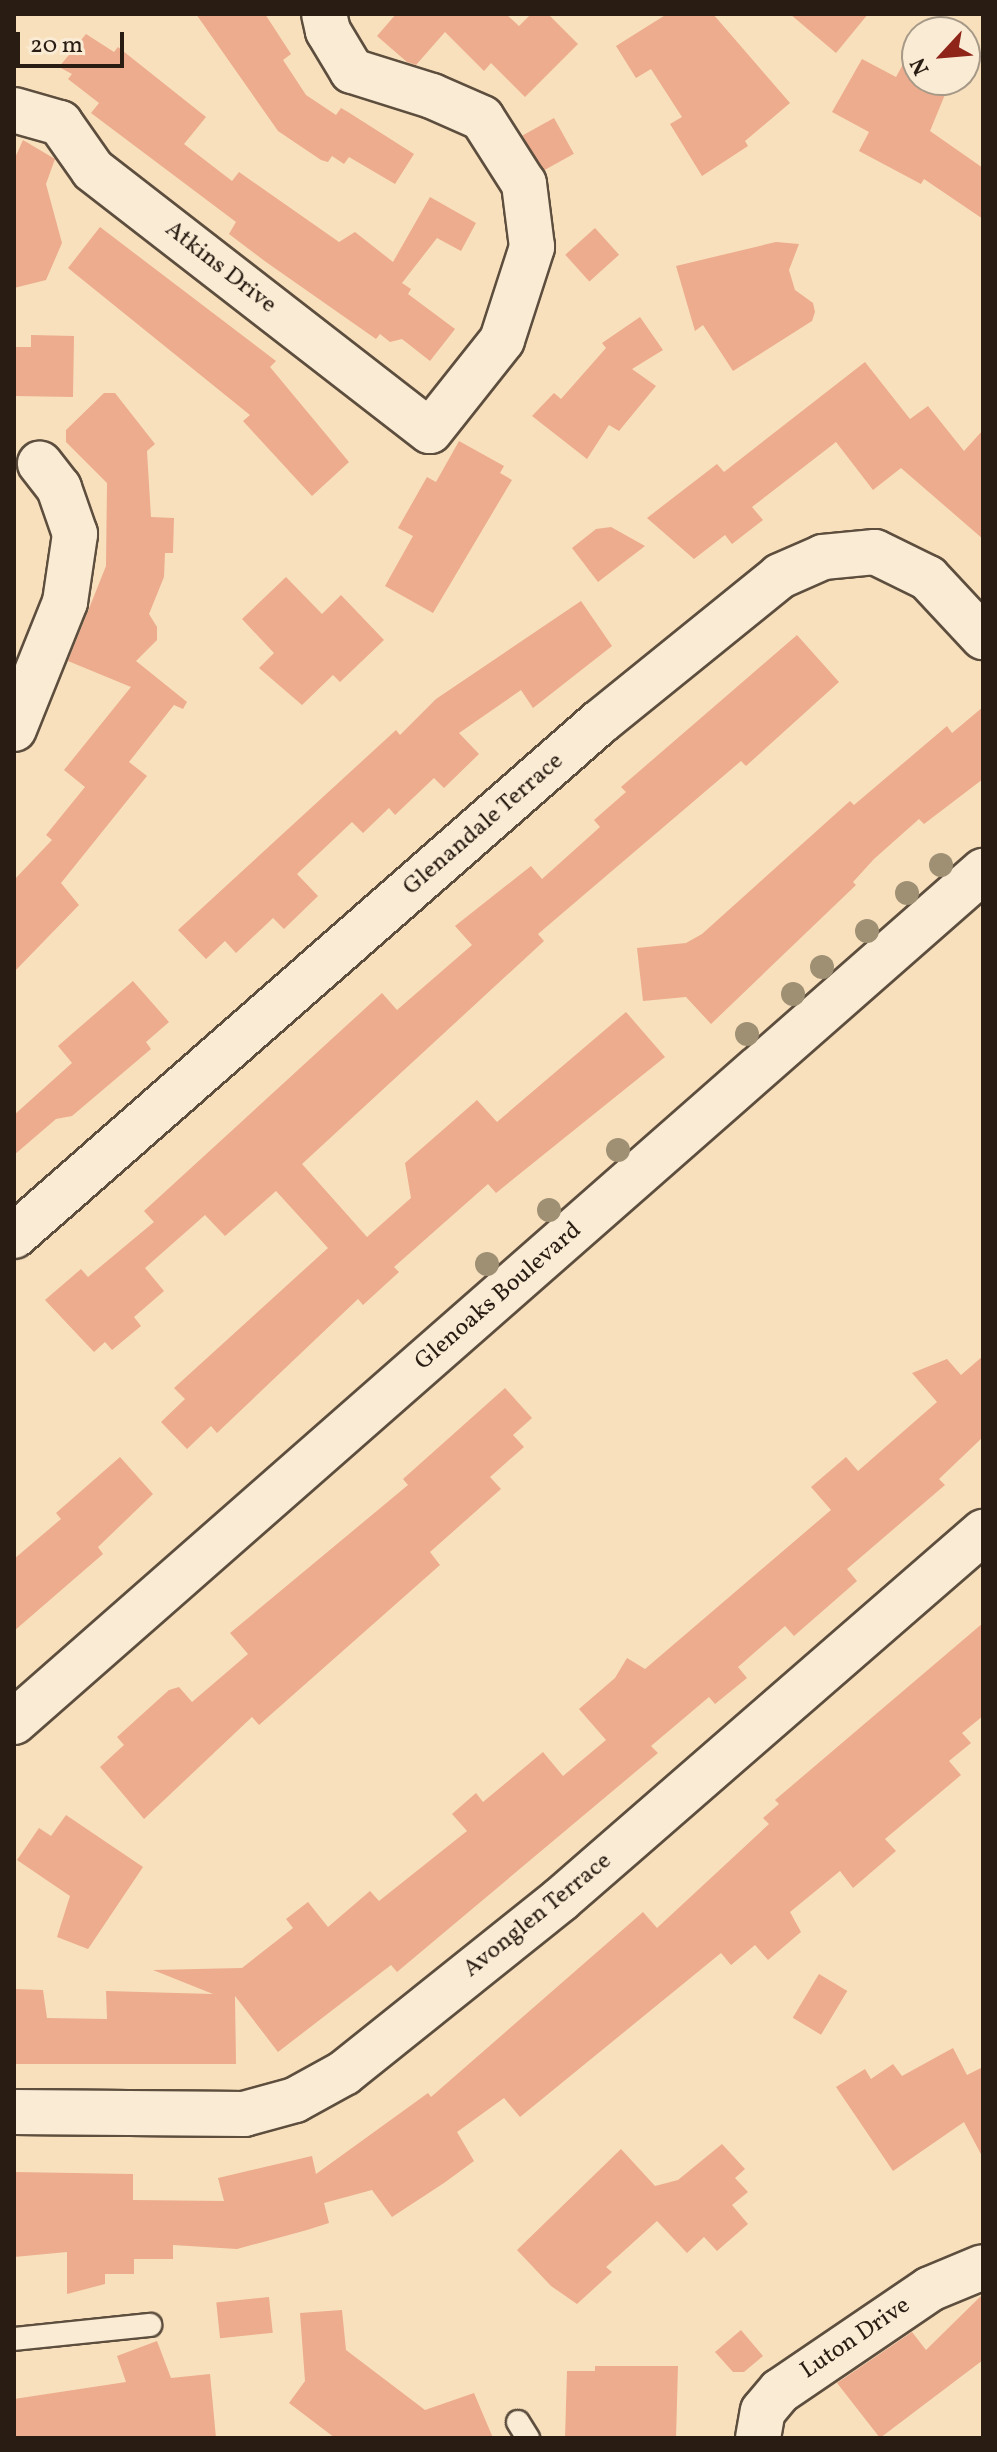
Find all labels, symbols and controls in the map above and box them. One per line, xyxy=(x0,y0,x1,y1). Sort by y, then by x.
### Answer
scale bar xyxy=(20,16,128,66)
north arrow xyxy=(901,16,981,96)
text: 20 m xyxy=(30,29,83,63)
text: N xyxy=(903,52,938,80)
street label: Atkins Drive xyxy=(159,216,281,320)
street label: Glenandale Terrace xyxy=(398,747,570,903)
street label: Glenoaks Boulevard xyxy=(410,1217,588,1377)
street label: Avonglen Terrace xyxy=(458,1847,618,1985)
street label: Luton Drive xyxy=(796,2292,916,2386)

